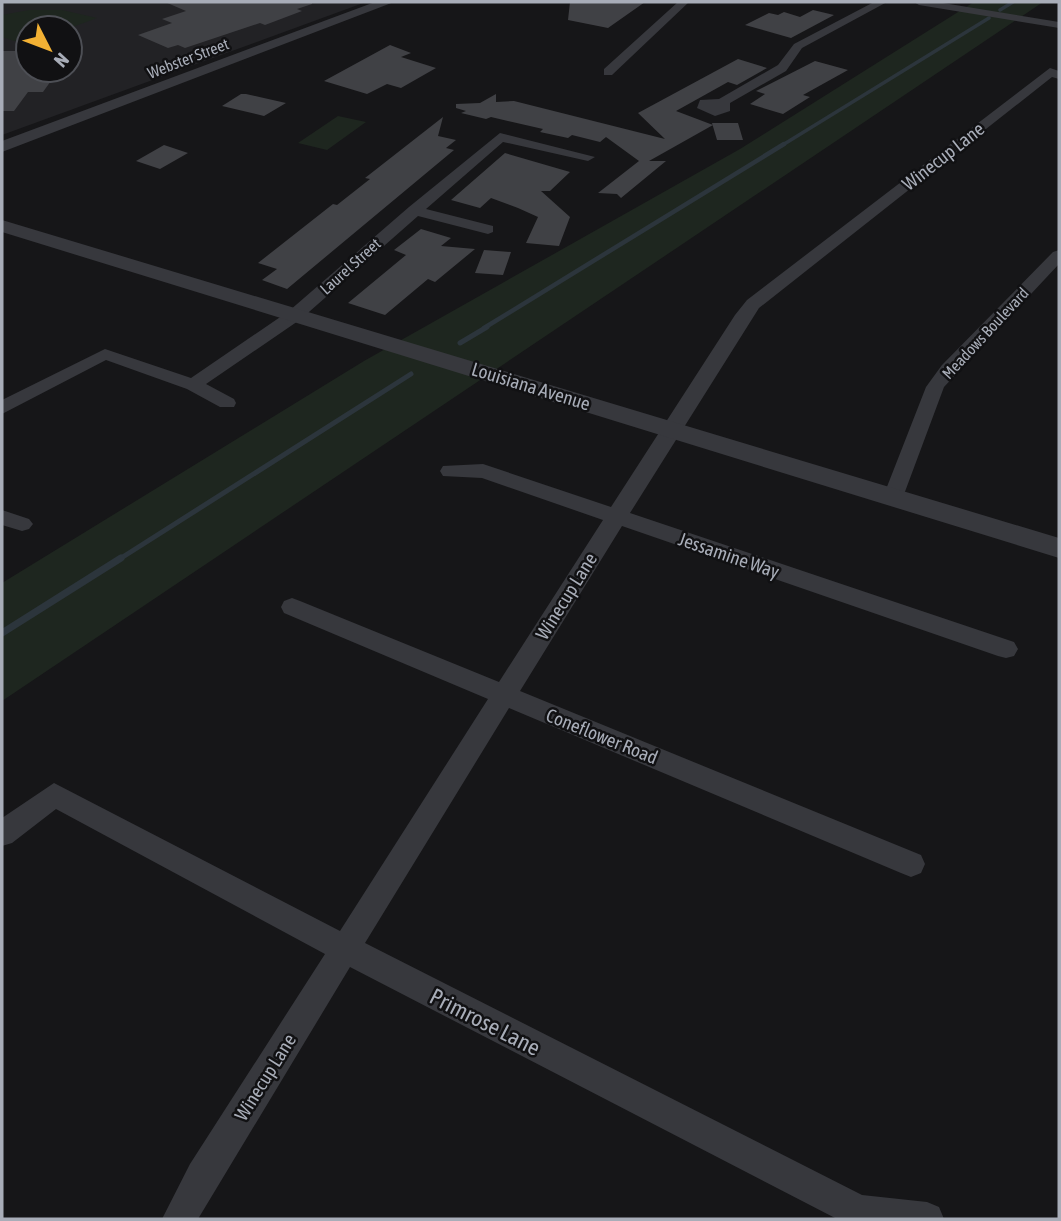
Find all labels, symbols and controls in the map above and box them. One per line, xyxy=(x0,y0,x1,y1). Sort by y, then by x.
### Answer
north arrow xyxy=(14,14,84,84)
street label: Webster Street xyxy=(145,34,231,82)
text: N xyxy=(50,49,74,72)
street label: Winecup Lane xyxy=(898,117,988,195)
street label: Laurel Street xyxy=(316,234,384,298)
street label: Meadows Boulevard xyxy=(938,284,1032,382)
street label: Louisiana Avenue xyxy=(469,357,593,415)
street label: Jessamine Way xyxy=(676,527,783,583)
street label: Winecup Lane xyxy=(531,549,601,643)
street label: Coneflower Road xyxy=(543,704,661,768)
street label: Primrose Lane xyxy=(425,983,545,1061)
street label: Winecup Lane xyxy=(230,1030,300,1124)

